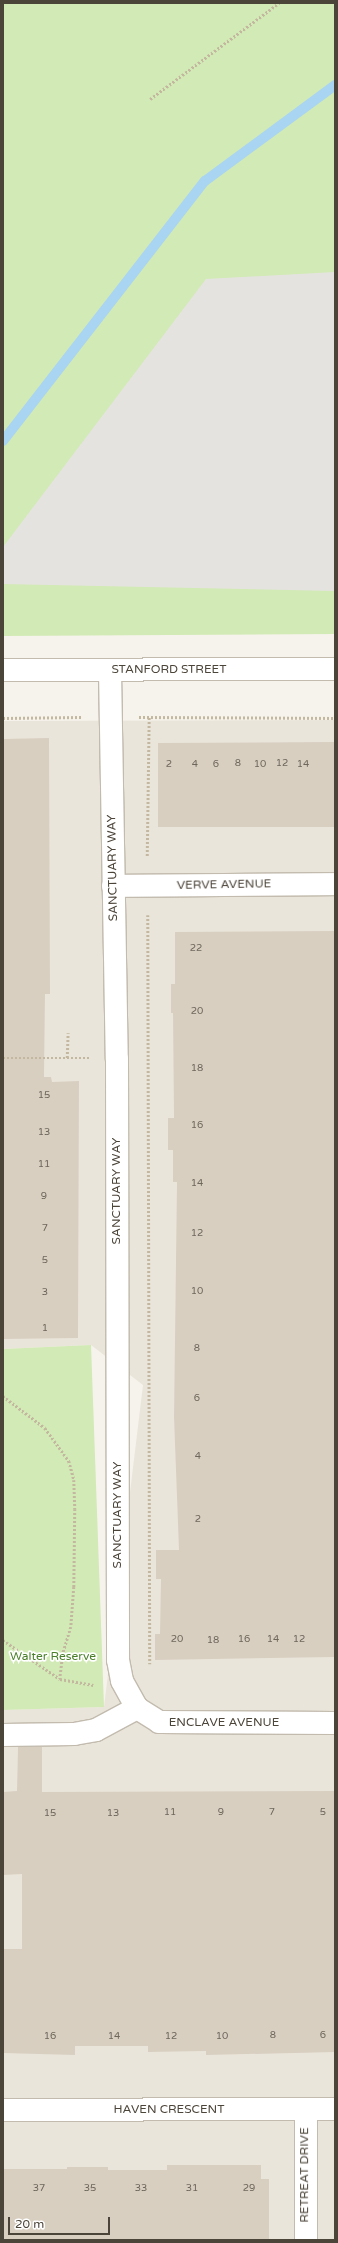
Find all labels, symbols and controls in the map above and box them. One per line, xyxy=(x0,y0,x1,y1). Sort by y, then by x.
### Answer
street label: STANFORD STREET xyxy=(112,663,226,677)
house number: 8 xyxy=(235,758,241,770)
house number: 12 xyxy=(276,758,288,770)
house number: 2 xyxy=(166,759,172,771)
house number: 4 xyxy=(192,759,198,771)
house number: 6 xyxy=(213,759,219,771)
house number: 10 xyxy=(254,759,266,771)
house number: 14 xyxy=(297,759,309,771)
street label: SANCTUARY WAY xyxy=(105,814,121,922)
street label: VERVE AVENUE xyxy=(177,877,271,893)
house number: 22 xyxy=(190,943,202,955)
house number: 20 xyxy=(191,1006,203,1018)
house number: 18 xyxy=(191,1063,203,1075)
house number: 15 xyxy=(38,1090,50,1102)
house number: 16 xyxy=(191,1120,203,1132)
house number: 13 xyxy=(38,1127,50,1139)
street label: SANCTUARY WAY xyxy=(110,1138,124,1244)
house number: 11 xyxy=(38,1159,50,1171)
house number: 14 xyxy=(191,1178,203,1190)
house number: 9 xyxy=(41,1191,47,1203)
house number: 7 xyxy=(42,1223,48,1235)
house number: 12 xyxy=(191,1228,203,1240)
house number: 5 xyxy=(42,1255,48,1267)
house number: 10 xyxy=(191,1286,203,1298)
house number: 3 xyxy=(42,1287,48,1299)
house number: 1 xyxy=(42,1323,48,1335)
house number: 8 xyxy=(194,1343,200,1355)
house number: 6 xyxy=(194,1393,200,1405)
house number: 4 xyxy=(195,1451,201,1463)
street label: SANCTUARY WAY xyxy=(111,1462,125,1568)
house number: 2 xyxy=(195,1514,201,1526)
house number: 20 xyxy=(171,1634,183,1646)
house number: 16 xyxy=(238,1634,250,1646)
house number: 14 xyxy=(267,1634,279,1646)
house number: 12 xyxy=(293,1634,305,1646)
house number: 18 xyxy=(207,1635,219,1647)
park label: Walter Reserve xyxy=(10,1650,96,1664)
street label: ENCLAVE AVENUE xyxy=(169,1716,279,1730)
house number: 11 xyxy=(164,1807,176,1819)
house number: 9 xyxy=(218,1807,224,1819)
house number: 7 xyxy=(269,1807,275,1819)
house number: 5 xyxy=(320,1807,326,1819)
house number: 15 xyxy=(44,1808,56,1820)
house number: 13 xyxy=(107,1808,119,1820)
house number: 8 xyxy=(270,2030,276,2042)
house number: 6 xyxy=(320,2030,326,2042)
house number: 16 xyxy=(44,2031,56,2043)
house number: 14 xyxy=(108,2031,120,2043)
house number: 12 xyxy=(165,2031,177,2043)
house number: 10 xyxy=(216,2031,228,2043)
street label: HAVEN CRESCENT xyxy=(113,2103,225,2117)
street label: RETREAT DRIVE xyxy=(298,2127,312,2223)
house number: 37 xyxy=(33,2183,45,2195)
house number: 35 xyxy=(84,2183,96,2195)
house number: 33 xyxy=(135,2183,147,2195)
house number: 31 xyxy=(186,2183,198,2195)
house number: 29 xyxy=(243,2183,255,2195)
scale bar xyxy=(10,2209,112,2235)
text: 20 m xyxy=(15,2217,44,2231)

